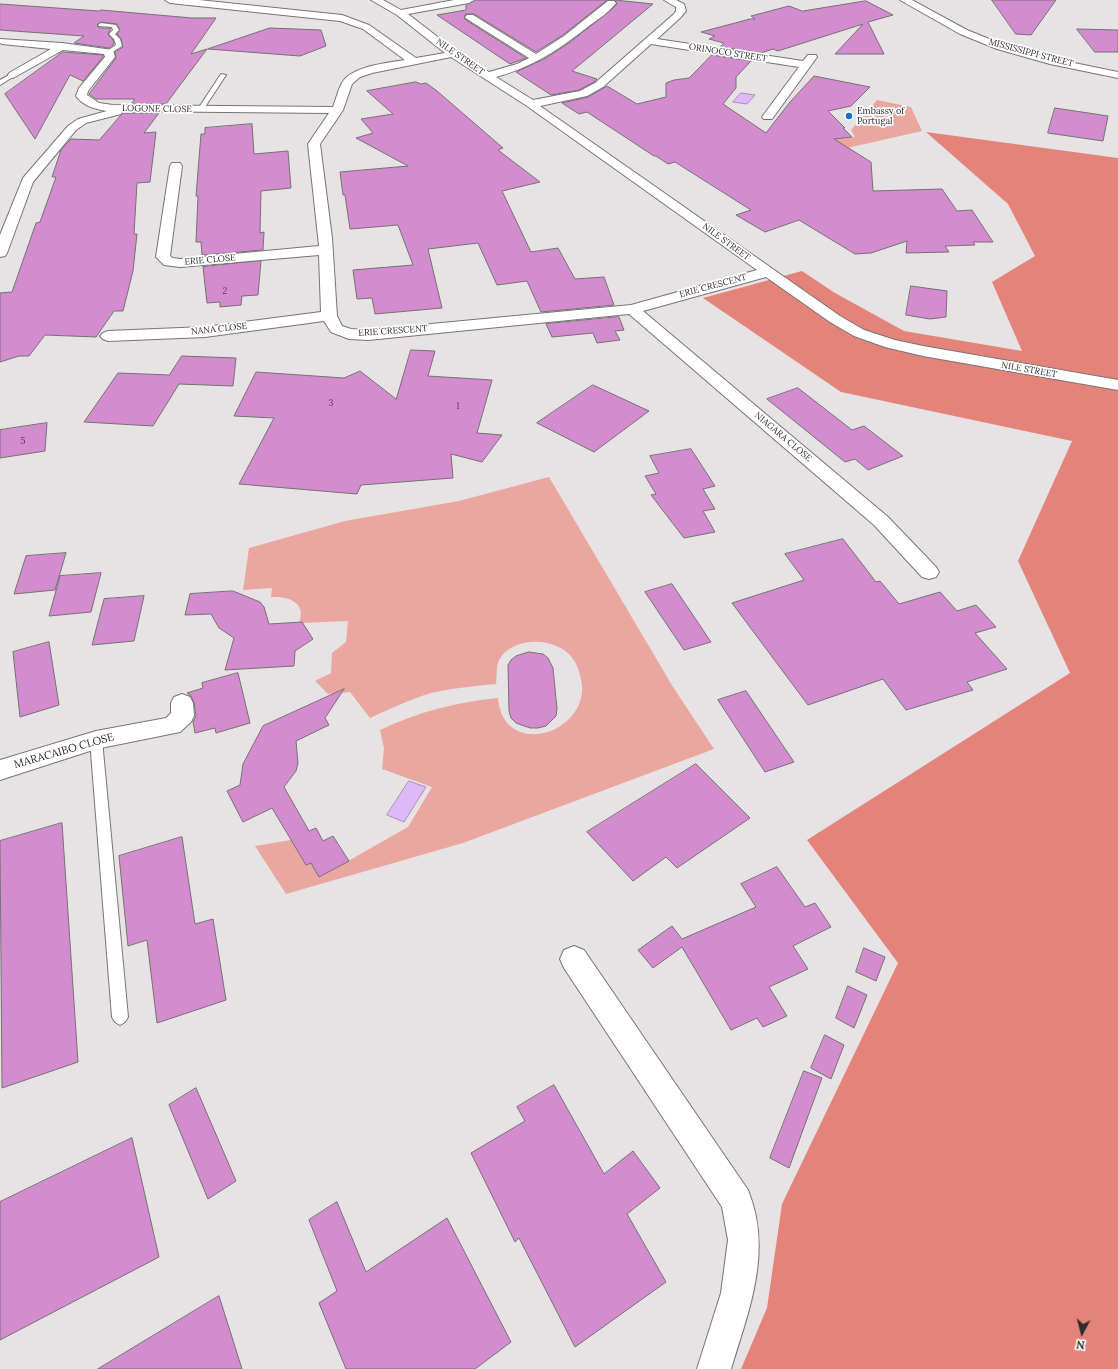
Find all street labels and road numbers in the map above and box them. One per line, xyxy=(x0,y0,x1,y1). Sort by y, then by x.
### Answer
street label: NILE STREET xyxy=(434,36,486,78)
street label: MISSISSIPPI STREET xyxy=(987,36,1075,70)
street label: ORINOCO STREET xyxy=(688,41,768,65)
street label: LOGONE CLOSE xyxy=(122,103,192,115)
street label: NILE STREET xyxy=(700,221,752,263)
street label: ERIE CLOSE xyxy=(184,252,236,268)
street label: ERIE CRESCENT xyxy=(678,272,748,300)
street label: NANA CLOSE xyxy=(190,321,248,337)
street label: ERIE CRESCENT xyxy=(358,323,428,339)
street label: NILE STREET xyxy=(1000,360,1058,380)
street label: NIAGARA CLOSE xyxy=(752,410,814,464)
street label: MARACAIBO CLOSE xyxy=(12,730,116,772)

